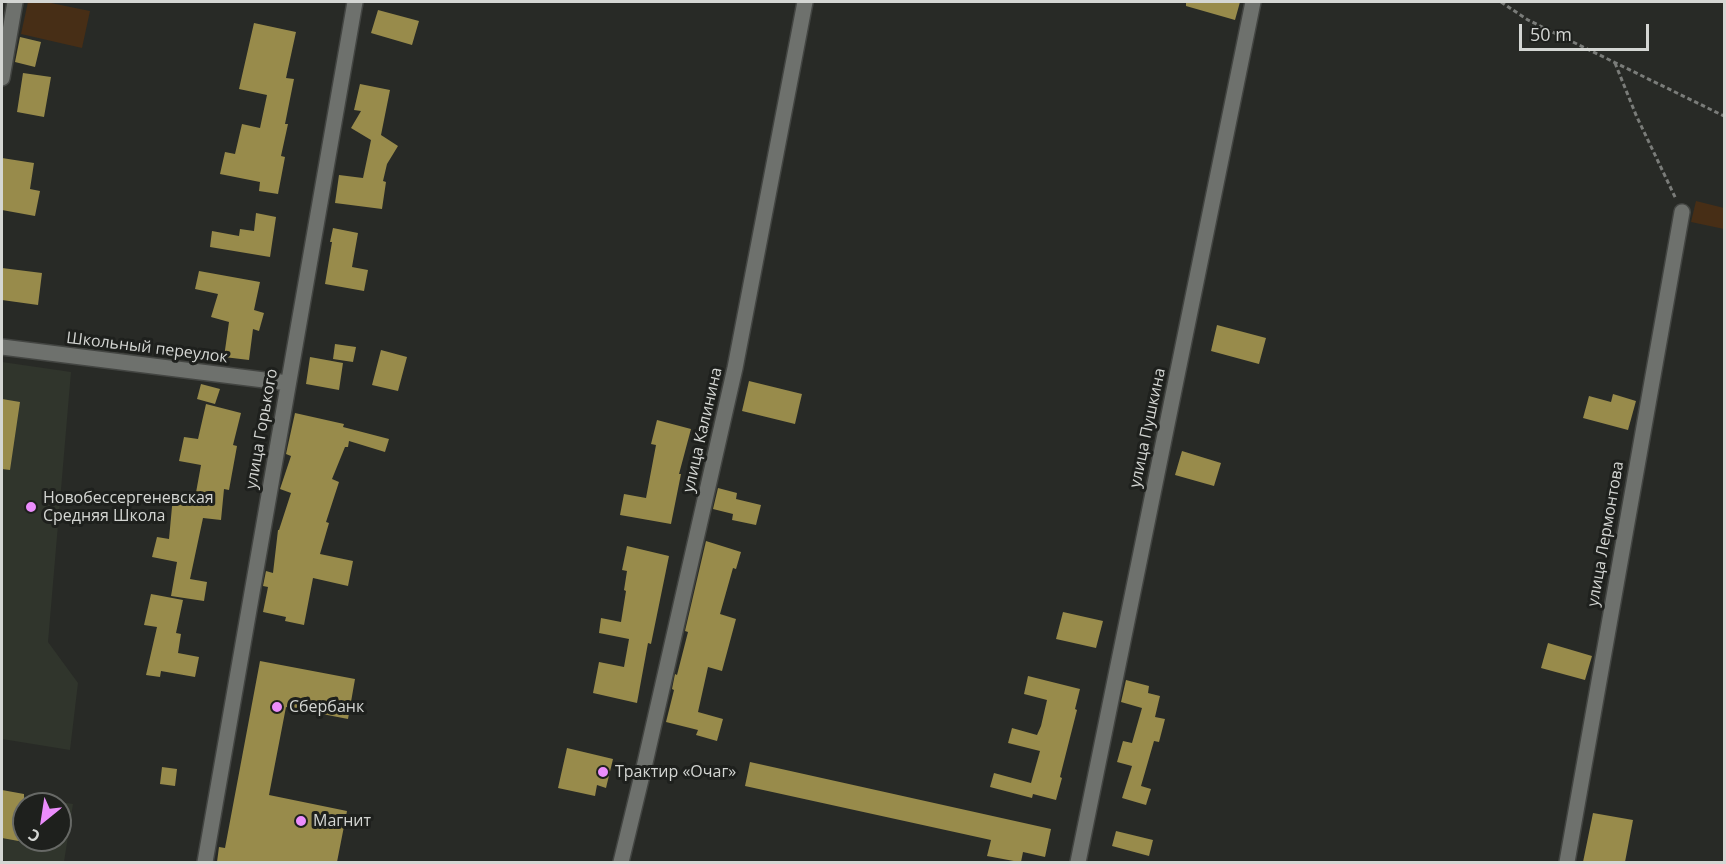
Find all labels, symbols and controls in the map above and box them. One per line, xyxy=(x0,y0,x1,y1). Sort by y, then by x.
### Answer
scale bar xyxy=(1522,12,1652,50)
text: 50 m xyxy=(1530,22,1572,46)
street label: Школьный переулок xyxy=(65,329,229,367)
street label: улица Калинина xyxy=(679,366,727,494)
street label: улица Пушкина xyxy=(1126,366,1170,490)
street label: улица Горького xyxy=(242,367,282,491)
street label: улица Лермонтова xyxy=(1584,460,1628,608)
place label: Новобессергеневская Средняя Школа xyxy=(43,488,214,526)
marker: Новобессергеневская Средняя Школа xyxy=(24,500,38,514)
place label: Сбербанк xyxy=(289,697,364,717)
marker: Сбербанк xyxy=(270,700,284,714)
place label: Трактир «Очаг» xyxy=(615,762,736,782)
marker: Трактир «Очаг» xyxy=(596,765,610,779)
north arrow xyxy=(12,792,72,852)
place label: Магнит xyxy=(313,811,371,831)
marker: Магнит xyxy=(294,814,308,828)
text: С xyxy=(24,824,44,848)

